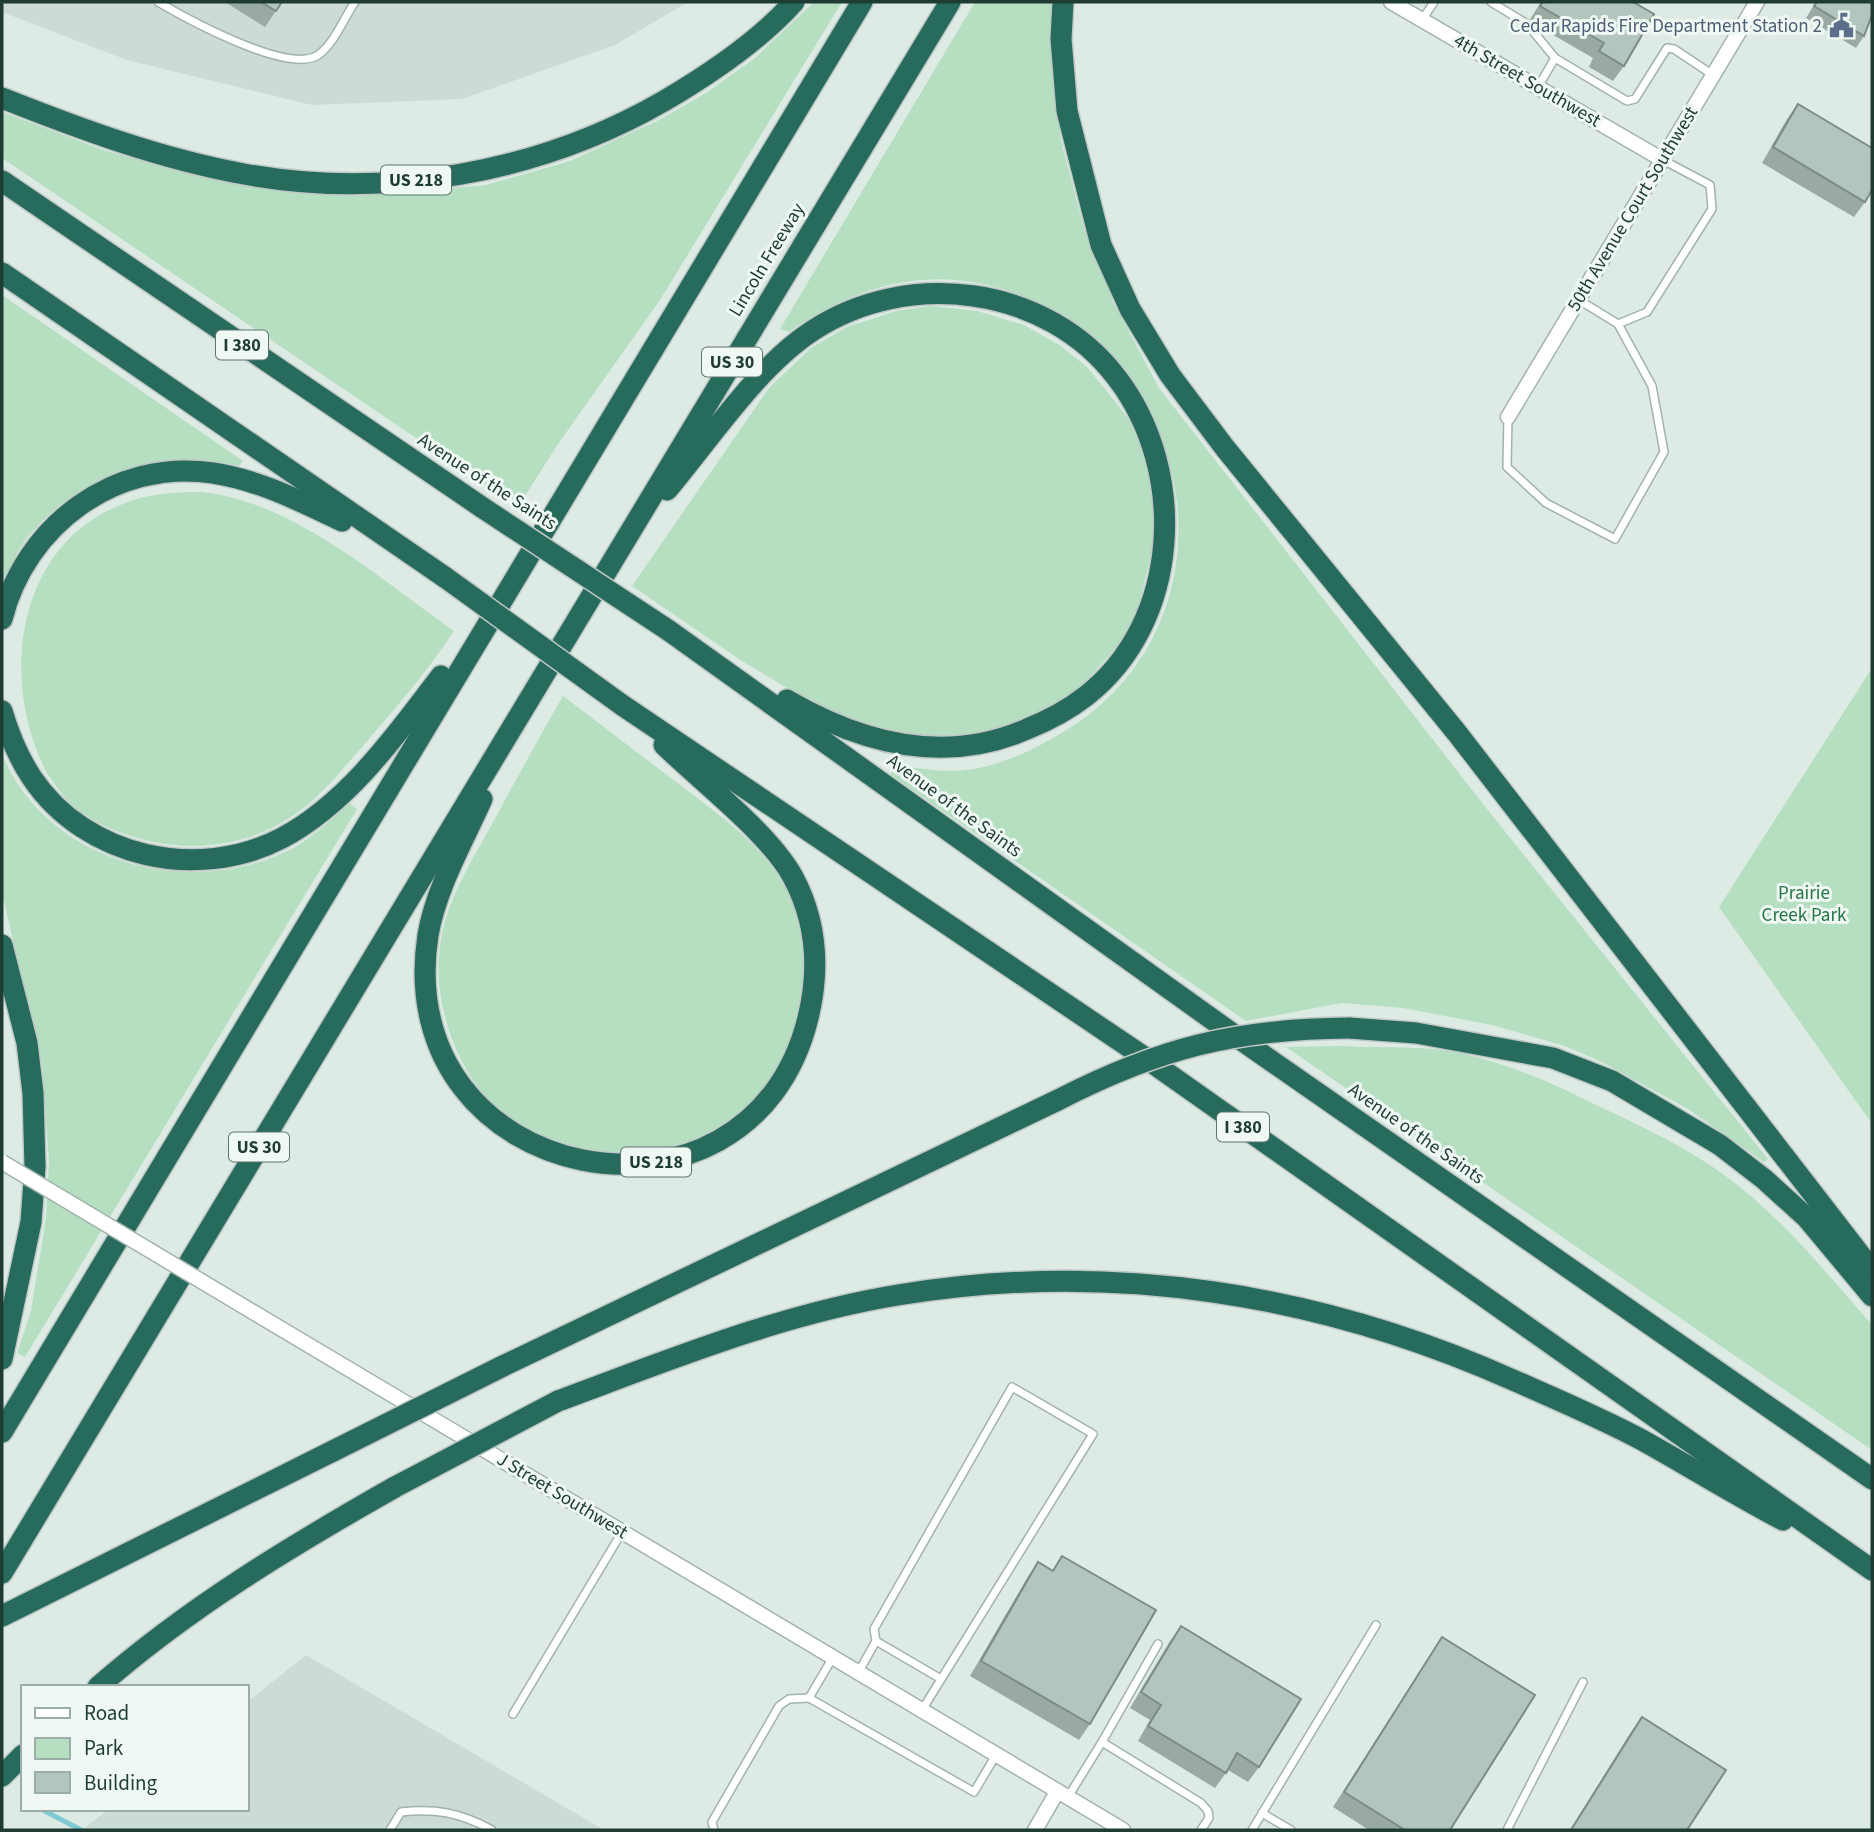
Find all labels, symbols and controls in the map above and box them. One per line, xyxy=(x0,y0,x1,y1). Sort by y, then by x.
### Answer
public building icon: Cedar Rapids Fire Department Station 2 xyxy=(1828,12,1856,40)
place label: Cedar Rapids Fire Department Station 2 xyxy=(1510,13,1822,40)
street label: 4th Street Southwest xyxy=(1448,28,1606,134)
street label: 50th Avenue Court Southwest xyxy=(1561,101,1705,317)
road number: US 218 xyxy=(381,166,451,195)
street label: Lincoln Freeway xyxy=(722,198,812,322)
road number: I 380 xyxy=(216,330,268,360)
road number: US 30 xyxy=(702,348,762,376)
street label: Avenue of the Saints xyxy=(412,427,562,537)
street label: Avenue of the Saints xyxy=(881,748,1027,864)
park label: Prairie Creek Park xyxy=(1762,880,1847,929)
street label: Avenue of the Saints xyxy=(1342,1077,1490,1191)
road number: I 380 xyxy=(1217,1112,1269,1142)
road number: US 30 xyxy=(229,1132,289,1162)
road number: US 218 xyxy=(621,1148,691,1176)
street label: J Street Southwest xyxy=(491,1446,633,1546)
legend xyxy=(21,1685,248,1811)
text: Road xyxy=(84,1698,129,1728)
text: Park xyxy=(84,1733,124,1763)
text: Building xyxy=(84,1768,158,1798)

